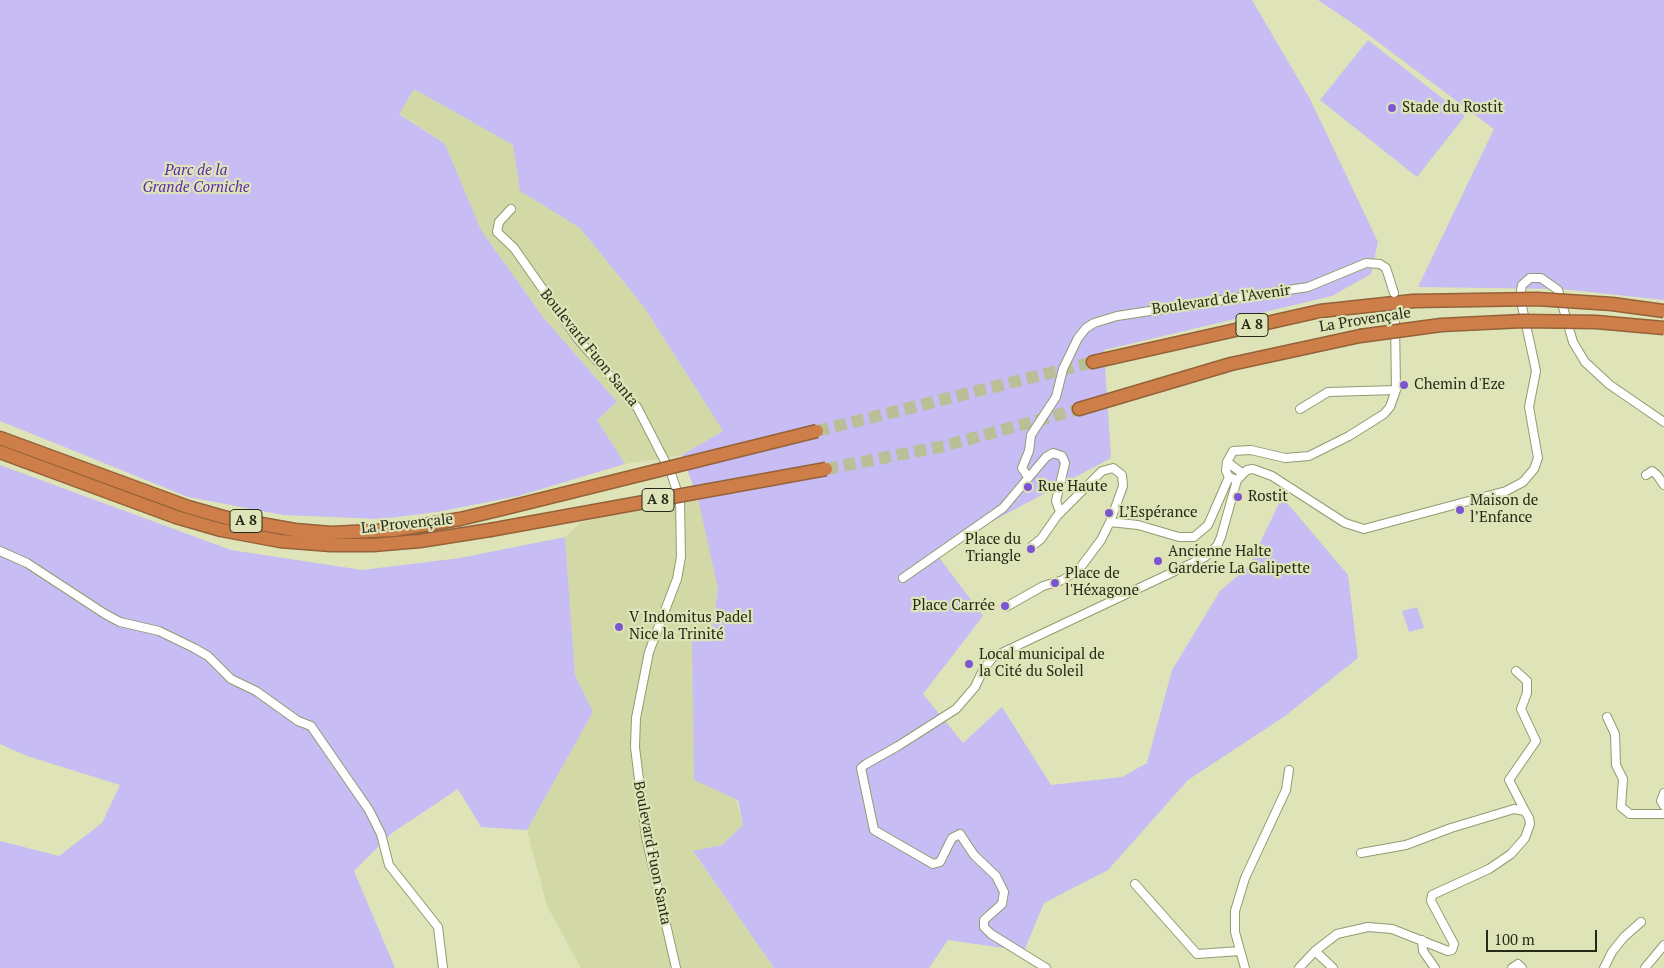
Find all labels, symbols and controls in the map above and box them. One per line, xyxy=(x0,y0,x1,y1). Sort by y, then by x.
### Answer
place label: Stade du Rostit xyxy=(1402,99,1503,117)
marker: Stade du Rostit xyxy=(1386,102,1398,114)
park label: Parc de la Grande Corniche xyxy=(142,162,250,197)
street label: Boulevard de l'Avenir xyxy=(1151,281,1291,319)
street label: Boulevard Fuon Santa xyxy=(536,286,642,410)
street label: La Provençale xyxy=(1318,304,1412,336)
road number: A 8 xyxy=(1236,314,1268,336)
place label: Chemin d'Eze xyxy=(1414,376,1505,394)
marker: Chemin d'Eze xyxy=(1398,379,1410,391)
place label: Rue Haute xyxy=(1038,478,1108,496)
marker: Rue Haute xyxy=(1022,481,1034,493)
road number: A 8 xyxy=(642,488,674,512)
place label: Rostit xyxy=(1248,488,1288,506)
marker: Rostit xyxy=(1232,491,1244,503)
place label: Maison de l’Enfance xyxy=(1470,492,1538,527)
place label: L’Espérance xyxy=(1119,504,1198,522)
marker: Maison de l’Enfance xyxy=(1454,504,1466,516)
marker: L’Espérance xyxy=(1103,507,1115,519)
road number: A 8 xyxy=(230,510,262,532)
street label: La Provençale xyxy=(360,510,454,538)
place label: Place du Triangle xyxy=(965,531,1021,566)
marker: Place du Triangle xyxy=(1025,543,1037,555)
place label: Ancienne Halte Garderie La Galipette xyxy=(1168,543,1310,578)
marker: Ancienne Halte Garderie La Galipette xyxy=(1152,555,1164,567)
place label: Place de l'Héxagone xyxy=(1065,565,1139,600)
marker: Place de l'Héxagone xyxy=(1049,577,1061,589)
place label: Place Carrée xyxy=(912,597,995,615)
marker: Place Carrée xyxy=(999,600,1011,612)
place label: V Indomitus Padel Nice la Trinité xyxy=(629,609,752,644)
marker: V Indomitus Padel Nice la Trinité xyxy=(613,621,625,633)
place label: Local municipal de la Cité du Soleil xyxy=(979,646,1105,681)
marker: Local municipal de la Cité du Soleil xyxy=(963,658,975,670)
street label: Boulevard Fuon Santa xyxy=(629,780,675,926)
scale bar xyxy=(1489,920,1600,952)
text: 100 m xyxy=(1494,929,1535,949)

